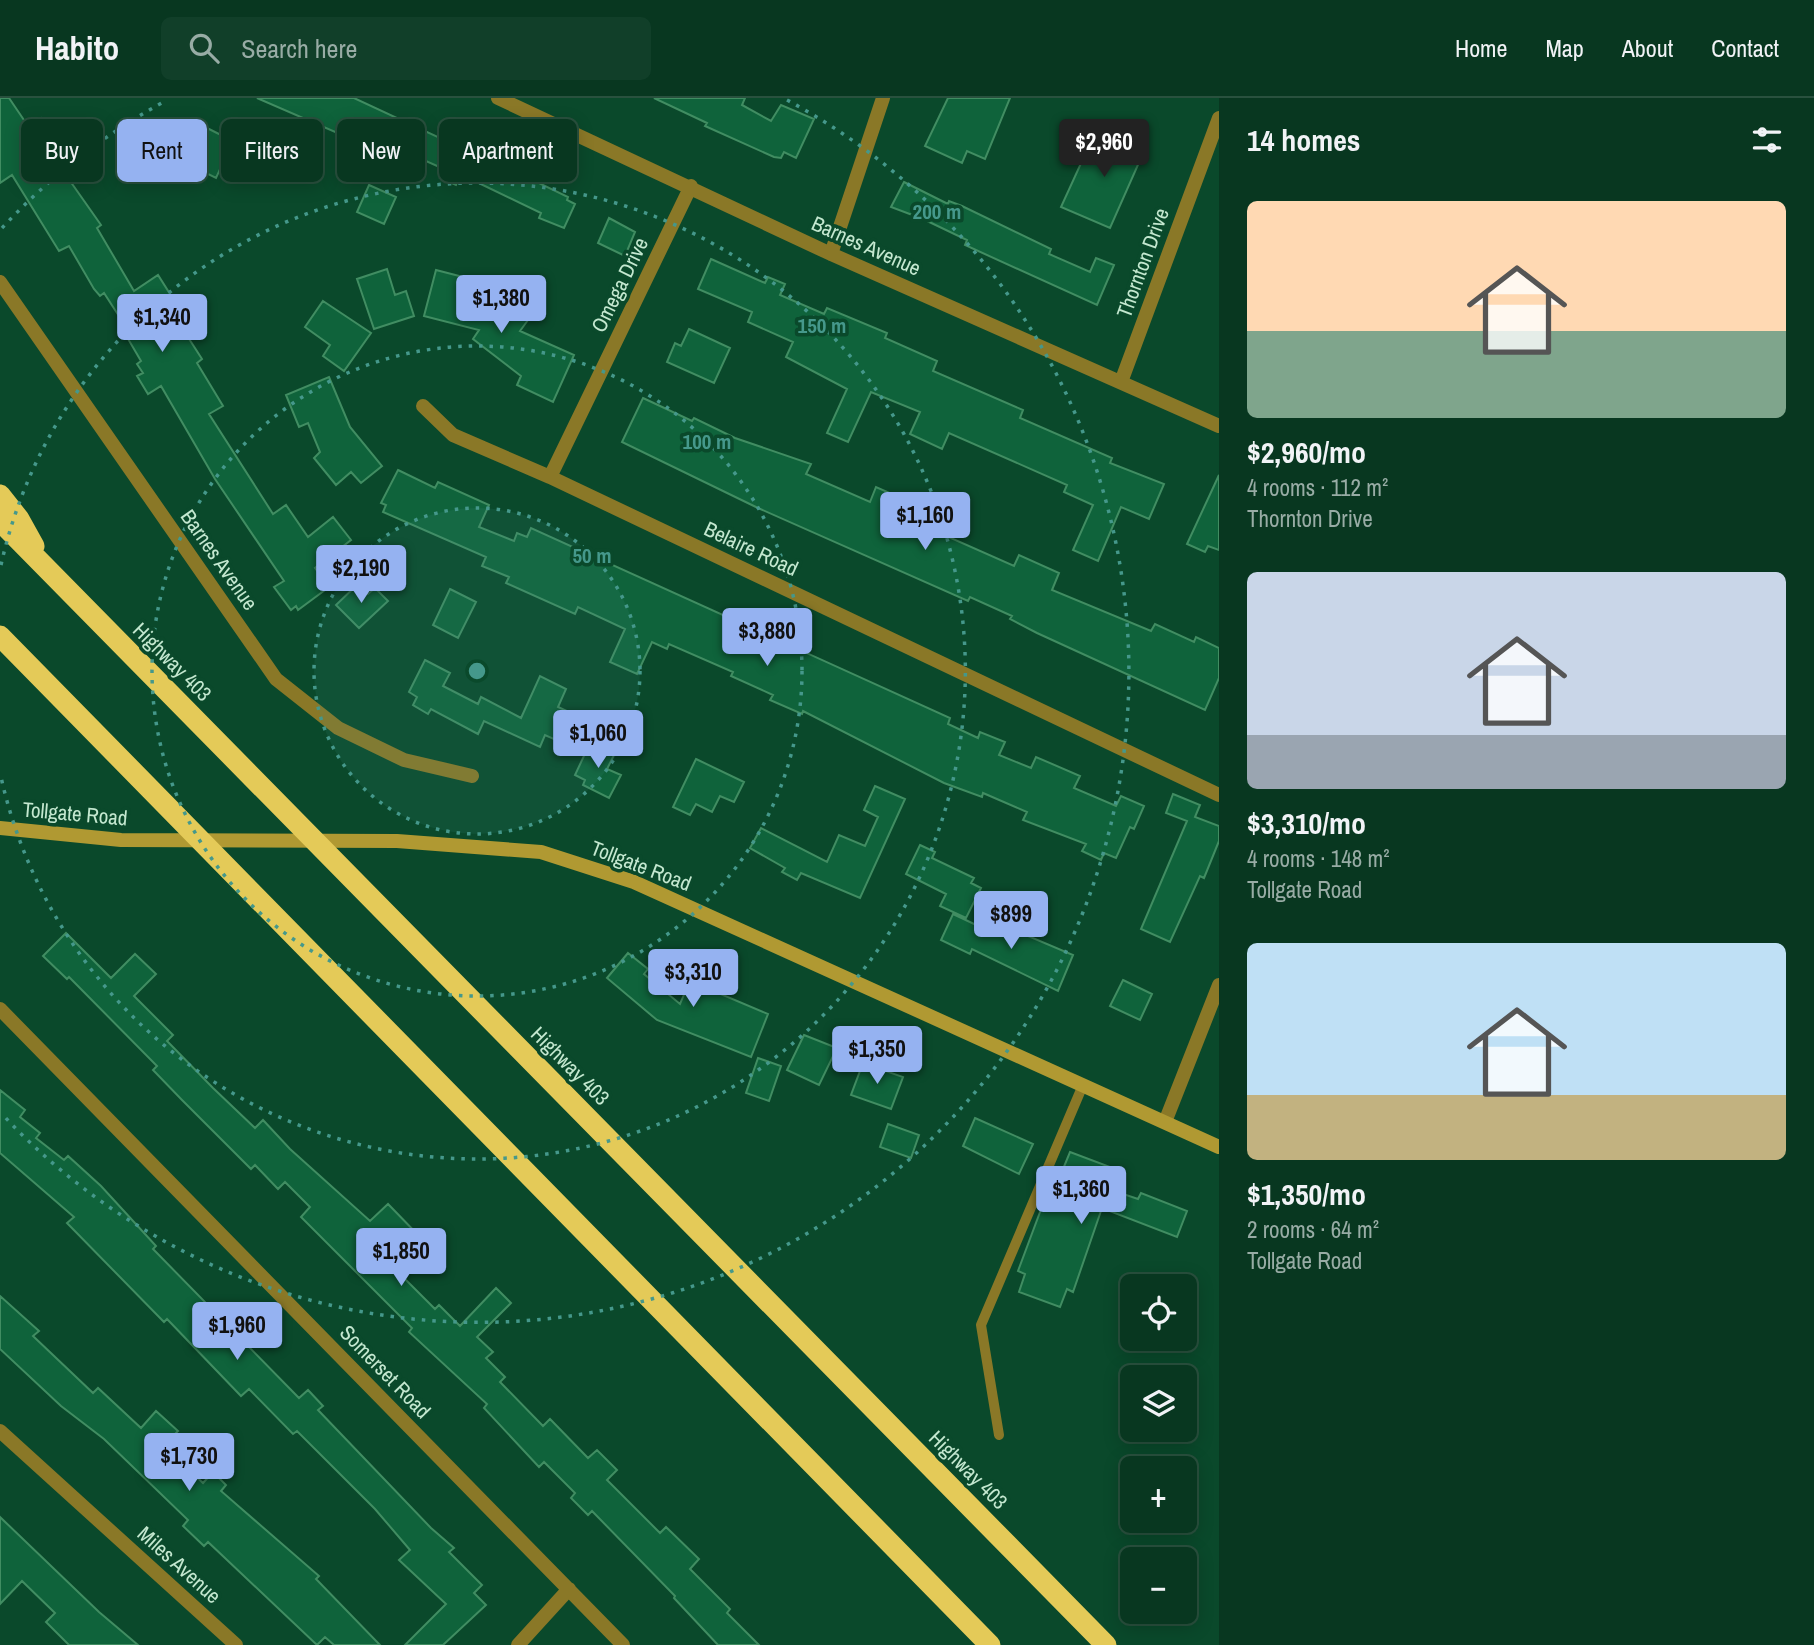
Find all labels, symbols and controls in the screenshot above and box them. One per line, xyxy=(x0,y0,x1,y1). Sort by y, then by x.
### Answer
search box xyxy=(161,17,651,80)
text: Habito xyxy=(35,26,119,70)
icon: search xyxy=(185,29,223,67)
text: Search here xyxy=(241,31,357,66)
text: Home xyxy=(1455,32,1507,64)
text: Map xyxy=(1545,32,1584,64)
text: About xyxy=(1622,32,1673,64)
text: Contact xyxy=(1711,32,1779,64)
chip: Buy xyxy=(21,119,103,182)
chip: Rent xyxy=(117,119,207,182)
chip: Filters xyxy=(221,119,323,182)
chip: New xyxy=(337,119,425,182)
chip: Apartment xyxy=(439,119,577,182)
pin: $2,960 xyxy=(1047,120,1161,179)
text: 14 homes xyxy=(1247,120,1361,160)
icon: filters xyxy=(1748,121,1786,159)
text: $2,960 xyxy=(1075,126,1133,157)
text: 200 m xyxy=(913,197,961,226)
street label: Thornton Drive xyxy=(1109,204,1176,322)
street label: Barnes Avenue xyxy=(807,209,925,282)
street label: Omega Drive xyxy=(584,232,655,337)
icon: home xyxy=(1454,247,1580,373)
pin: $1,380 xyxy=(444,275,558,335)
text: $1,380 xyxy=(472,282,530,313)
pin: $1,340 xyxy=(105,294,219,354)
text: $1,340 xyxy=(133,301,191,332)
text: 150 m xyxy=(798,311,846,340)
text: 100 m xyxy=(683,427,731,456)
text: $2,960/mo xyxy=(1247,432,1366,472)
text: 4 rooms · 112 m² xyxy=(1247,472,1388,503)
pin: $1,160 xyxy=(868,492,982,552)
text: $1,160 xyxy=(896,499,954,530)
text: Thornton Drive xyxy=(1247,503,1373,534)
street label: Barnes Avenue xyxy=(174,504,265,616)
street label: Belaire Road xyxy=(700,514,803,583)
text: 50 m xyxy=(572,541,612,570)
pin: $2,190 xyxy=(304,546,418,605)
text: $2,190 xyxy=(332,552,390,583)
pin: $3,880 xyxy=(710,608,824,668)
text: $3,880 xyxy=(738,615,796,646)
street label: Highway 403 xyxy=(127,616,218,707)
icon: home xyxy=(1454,618,1580,744)
centre of rings xyxy=(465,659,489,683)
pin: $1,060 xyxy=(541,710,655,770)
text: $1,060 xyxy=(569,717,627,748)
street label: Tollgate Road xyxy=(21,794,129,833)
text: $3,310/mo xyxy=(1247,803,1366,843)
street label: Tollgate Road xyxy=(587,833,696,898)
text: 4 rooms · 148 m² xyxy=(1247,843,1390,874)
text: Tollgate Road xyxy=(1247,874,1362,905)
pin: $899 xyxy=(970,892,1052,951)
text: $899 xyxy=(990,898,1032,929)
pin: $3,310 xyxy=(636,950,750,1009)
text: $3,310 xyxy=(664,956,722,987)
icon: home xyxy=(1454,989,1580,1115)
street label: Highway 403 xyxy=(525,1020,616,1111)
pin: $1,350 xyxy=(820,1026,934,1086)
text: $1,350 xyxy=(848,1033,906,1064)
pin: $1,360 xyxy=(1024,1166,1138,1226)
text: $1,360 xyxy=(1052,1173,1110,1204)
text: $1,350/mo xyxy=(1247,1174,1366,1214)
text: 2 rooms · 64 m² xyxy=(1247,1214,1379,1245)
pin: $1,850 xyxy=(344,1228,458,1288)
text: $1,850 xyxy=(372,1235,430,1266)
text: Tollgate Road xyxy=(1247,1245,1362,1276)
map controls xyxy=(1120,1274,1197,1624)
button: locate xyxy=(1120,1274,1197,1351)
pin: $1,960 xyxy=(180,1302,294,1362)
text: $1,960 xyxy=(208,1309,266,1340)
street label: Somerset Road xyxy=(333,1319,437,1425)
button: layers xyxy=(1120,1365,1197,1442)
street label: Highway 403 xyxy=(923,1424,1014,1515)
pin: $1,730 xyxy=(132,1434,246,1493)
text: $1,730 xyxy=(160,1440,218,1471)
button: + xyxy=(1120,1456,1197,1533)
street label: Miles Avenue xyxy=(131,1519,227,1610)
button: − xyxy=(1120,1547,1197,1624)

